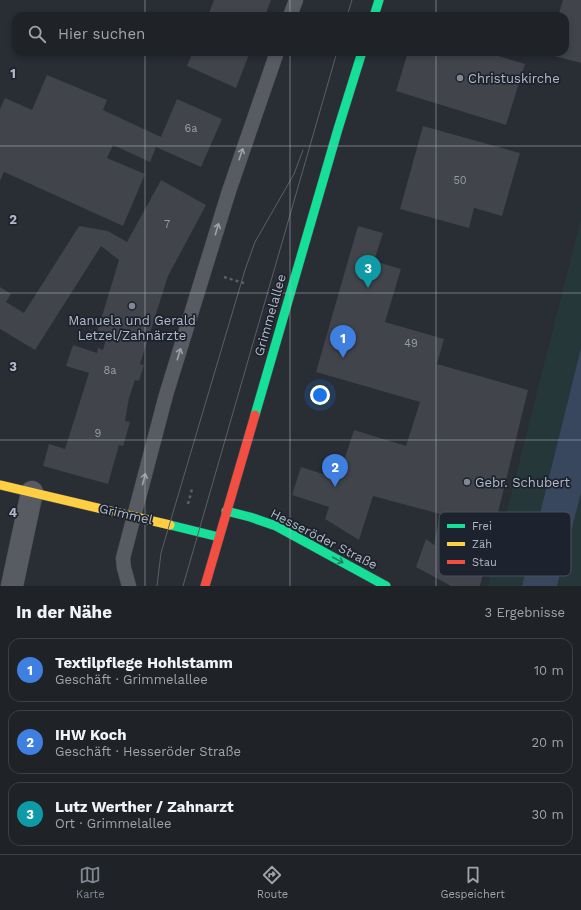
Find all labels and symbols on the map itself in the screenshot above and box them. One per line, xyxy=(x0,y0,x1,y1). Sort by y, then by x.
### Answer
text: 1 xyxy=(10,66,16,81)
place label: Christuskirche xyxy=(468,71,560,86)
marker: Christuskirche xyxy=(455,73,465,83)
house number: 6a xyxy=(185,122,197,135)
one-way arrow xyxy=(238,148,246,160)
house number: 50 xyxy=(453,174,467,187)
text: 2 xyxy=(9,212,17,227)
house number: 7 xyxy=(164,218,170,231)
one-way arrow xyxy=(214,223,221,236)
pin: 3 xyxy=(355,255,381,288)
street label: Grimmelallee xyxy=(251,272,289,358)
marker: Manuela und Gerald Letzel/Zahnärzte xyxy=(127,301,137,311)
place label: Manuela und Gerald Letzel/Zahnärzte xyxy=(68,313,196,343)
pin: 1 xyxy=(330,325,356,358)
house number: 49 xyxy=(404,337,418,350)
one-way arrow xyxy=(176,347,183,360)
text: 3 xyxy=(9,359,17,374)
house number: 8a xyxy=(103,364,117,377)
your location xyxy=(310,385,330,405)
house number: 9 xyxy=(95,427,102,440)
pin: 2 xyxy=(322,454,348,487)
one-way arrow xyxy=(140,473,148,486)
place label: Gebr. Schubert xyxy=(475,475,570,490)
marker: Gebr. Schubert xyxy=(462,477,472,487)
street label: Grimmel xyxy=(98,501,154,527)
text: 4 xyxy=(9,505,18,520)
street label: Hesseröder Straße xyxy=(268,506,380,572)
legend xyxy=(439,512,571,576)
text: Frei xyxy=(472,520,492,533)
text: Zäh xyxy=(472,538,492,551)
text: Stau xyxy=(472,556,497,569)
one-way arrow xyxy=(332,557,344,565)

